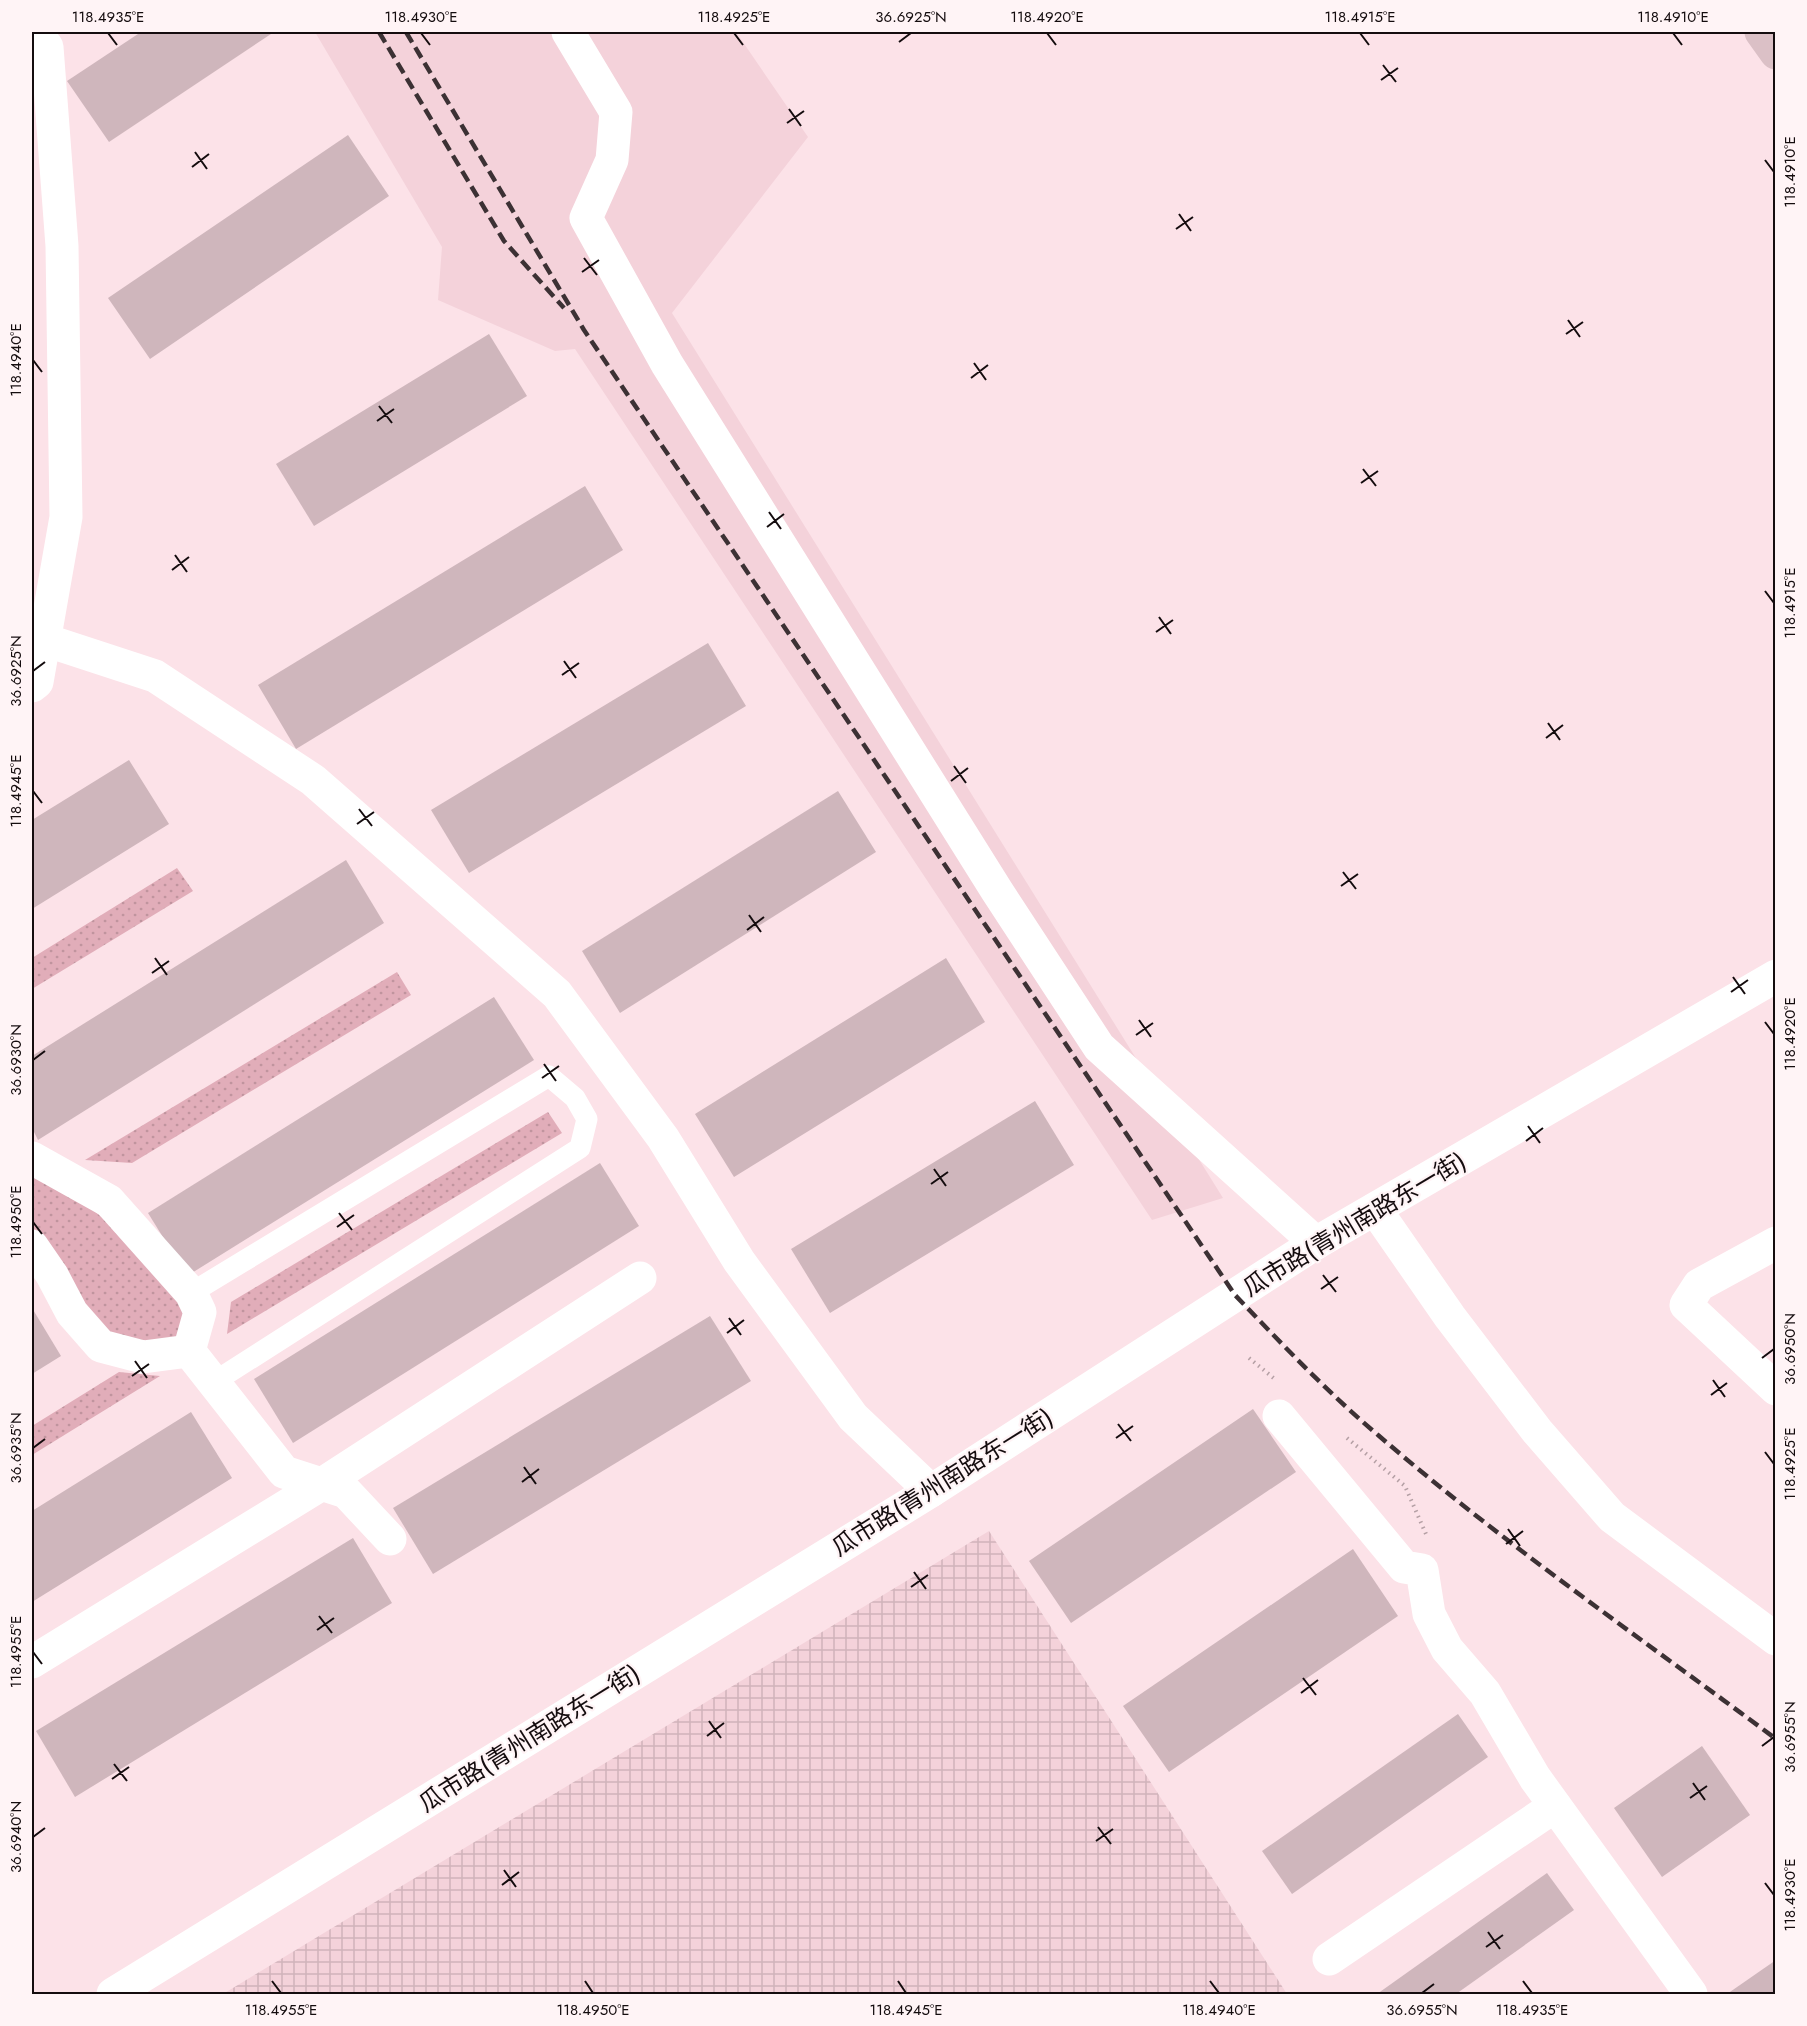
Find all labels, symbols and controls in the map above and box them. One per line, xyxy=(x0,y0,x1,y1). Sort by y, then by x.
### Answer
text: 118.4935°E xyxy=(72,6,144,28)
text: 118.4930°E xyxy=(385,6,457,28)
text: 118.4925°E xyxy=(698,6,770,28)
text: 36.6925°N xyxy=(875,6,947,28)
text: 118.4920°E xyxy=(1010,6,1084,28)
text: 118.4915°E xyxy=(1325,6,1395,28)
text: 118.4910°E xyxy=(1637,6,1709,28)
text: 118.4910°E xyxy=(1779,136,1801,208)
text: 118.4940°E xyxy=(5,323,27,397)
text: 118.4915°E xyxy=(1779,568,1801,638)
text: 36.6925°N xyxy=(5,635,27,707)
text: 118.4945°E xyxy=(5,755,27,827)
text: 118.4920°E xyxy=(1779,997,1801,1071)
text: 36.6930°N xyxy=(5,1024,27,1096)
street label: 瓜市路(青州南路东一街) xyxy=(1236,1143,1472,1305)
text: 118.4950°E xyxy=(5,1185,27,1259)
text: 36.6950°N xyxy=(1779,1313,1801,1385)
street label: 瓜市路(青州南路东一街) xyxy=(825,1400,1059,1564)
text: 36.6935°N xyxy=(5,1412,27,1484)
text: 118.4925°E xyxy=(1779,1428,1801,1500)
text: 118.4955°E xyxy=(5,1616,27,1688)
street label: 瓜市路(青州南路东一街) xyxy=(412,1656,646,1820)
text: 36.6955°N xyxy=(1779,1701,1801,1773)
text: 36.6940°N xyxy=(5,1801,27,1873)
text: 118.4930°E xyxy=(1779,1859,1801,1931)
text: 118.4955°E xyxy=(245,1999,317,2021)
text: 118.4950°E xyxy=(556,1999,630,2021)
text: 118.4945°E xyxy=(870,1999,942,2021)
text: 118.4940°E xyxy=(1182,1999,1256,2021)
text: 36.6955°N xyxy=(1386,1999,1458,2021)
text: 118.4935°E xyxy=(1496,1999,1568,2021)

